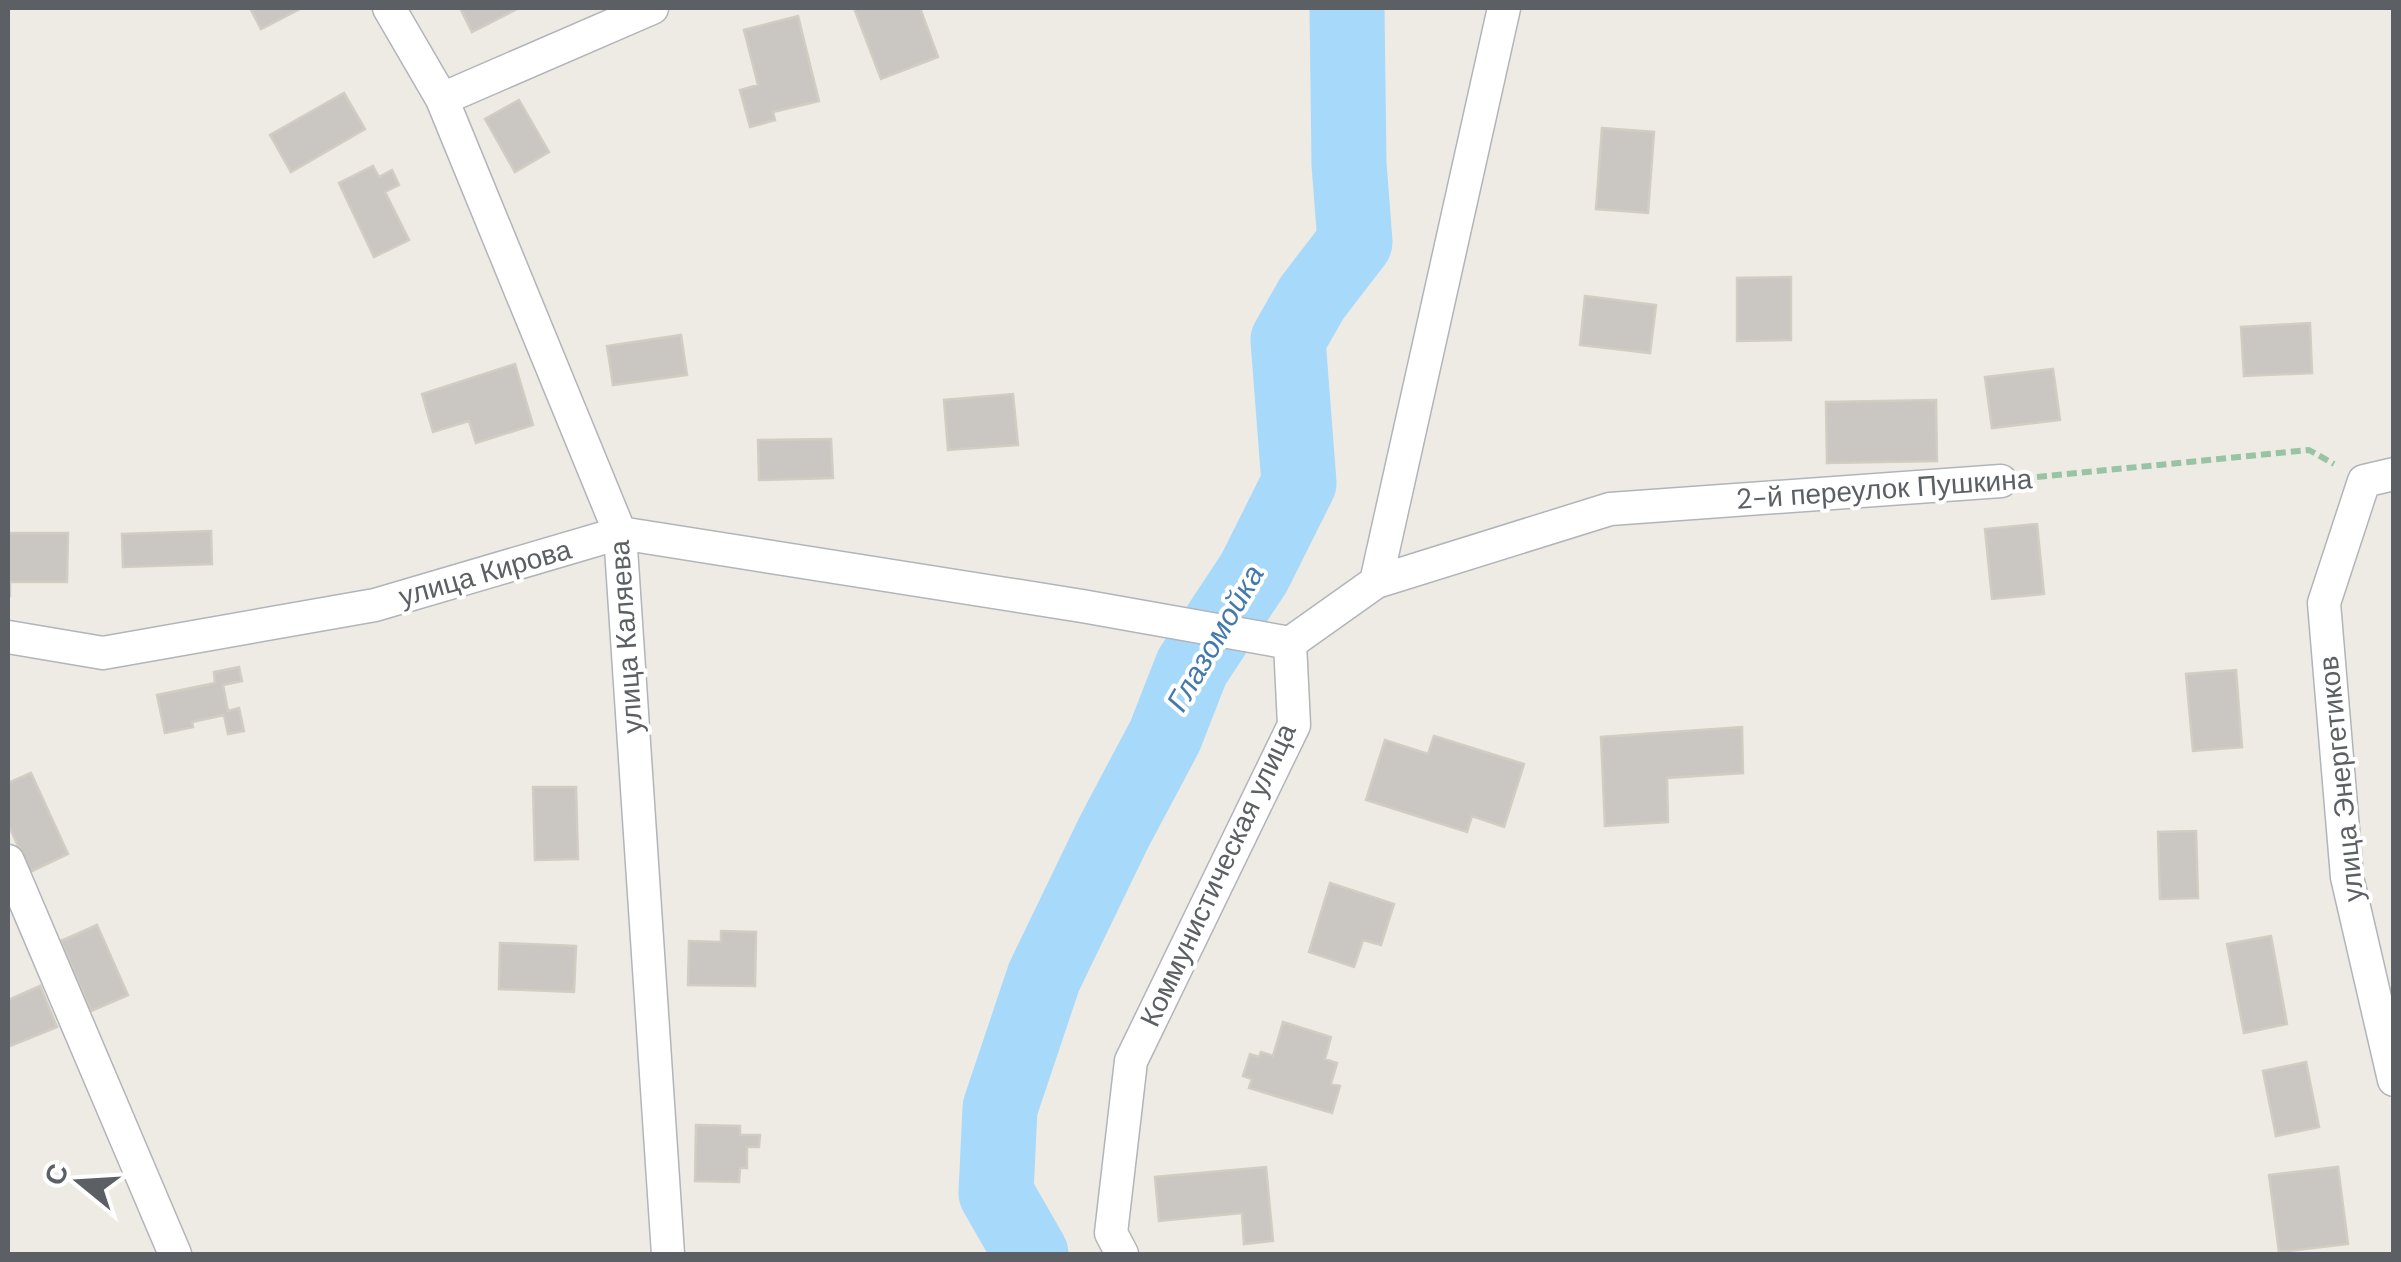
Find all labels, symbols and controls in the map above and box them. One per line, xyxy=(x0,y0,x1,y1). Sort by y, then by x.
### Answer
street label: 2-й переулок Пушкина xyxy=(1735,460,2034,518)
street label: улица Кирова xyxy=(395,531,576,615)
street label: улица Каляева xyxy=(601,539,651,735)
water label: Глазомойка xyxy=(1157,558,1273,718)
street label: улица Энергетиков xyxy=(2310,654,2372,904)
street label: Коммунистическая улица xyxy=(1131,717,1305,1033)
north arrow xyxy=(30,1132,130,1232)
text: С xyxy=(36,1159,77,1190)

